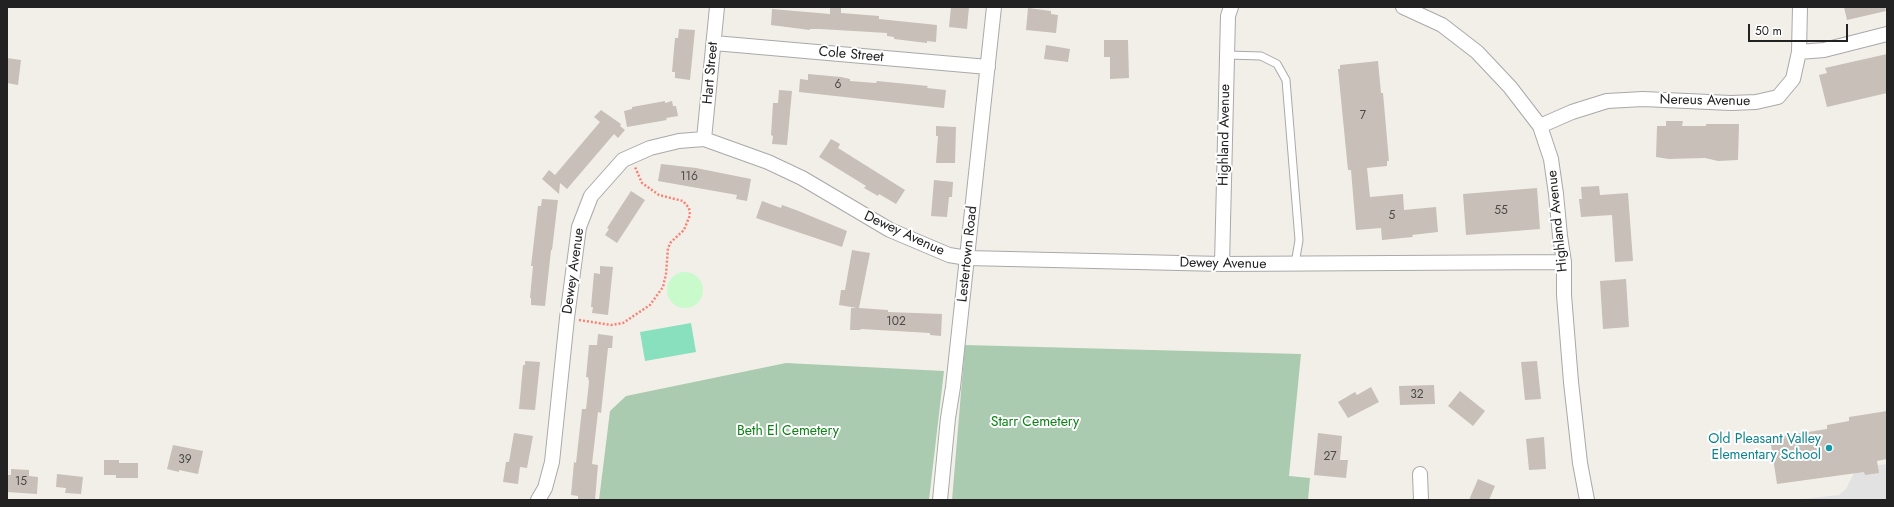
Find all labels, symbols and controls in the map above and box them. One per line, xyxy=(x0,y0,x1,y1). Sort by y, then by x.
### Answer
scale bar xyxy=(1750,16,1850,42)
text: 50 m xyxy=(1755,22,1782,40)
street label: Hart Street xyxy=(700,41,722,105)
street label: Cole Street xyxy=(818,44,884,66)
house number: 6 xyxy=(835,78,841,92)
street label: Highland Avenue xyxy=(1216,84,1234,186)
street label: Nereus Avenue xyxy=(1660,92,1750,110)
house number: 7 xyxy=(1360,109,1366,123)
street label: Highland Avenue xyxy=(1544,169,1572,273)
house number: 116 xyxy=(680,170,698,184)
house number: 55 xyxy=(1494,204,1508,218)
street label: Lestertown Road xyxy=(955,205,981,303)
street label: Dewey Avenue xyxy=(861,208,947,260)
house number: 5 xyxy=(1389,209,1395,223)
street label: Dewey Avenue xyxy=(560,227,588,315)
street label: Dewey Avenue xyxy=(1179,255,1267,273)
house number: 102 xyxy=(886,315,906,329)
house number: 32 xyxy=(1410,388,1424,402)
park label: Starr Cemetery xyxy=(991,415,1079,431)
park label: Beth El Cemetery xyxy=(737,424,839,440)
place label: Old Pleasant Valley Elementary School xyxy=(1708,432,1821,464)
marker: Old Pleasant Valley Elementary School xyxy=(1824,443,1834,453)
house number: 27 xyxy=(1323,450,1337,464)
house number: 39 xyxy=(178,453,192,467)
house number: 15 xyxy=(15,475,27,489)

